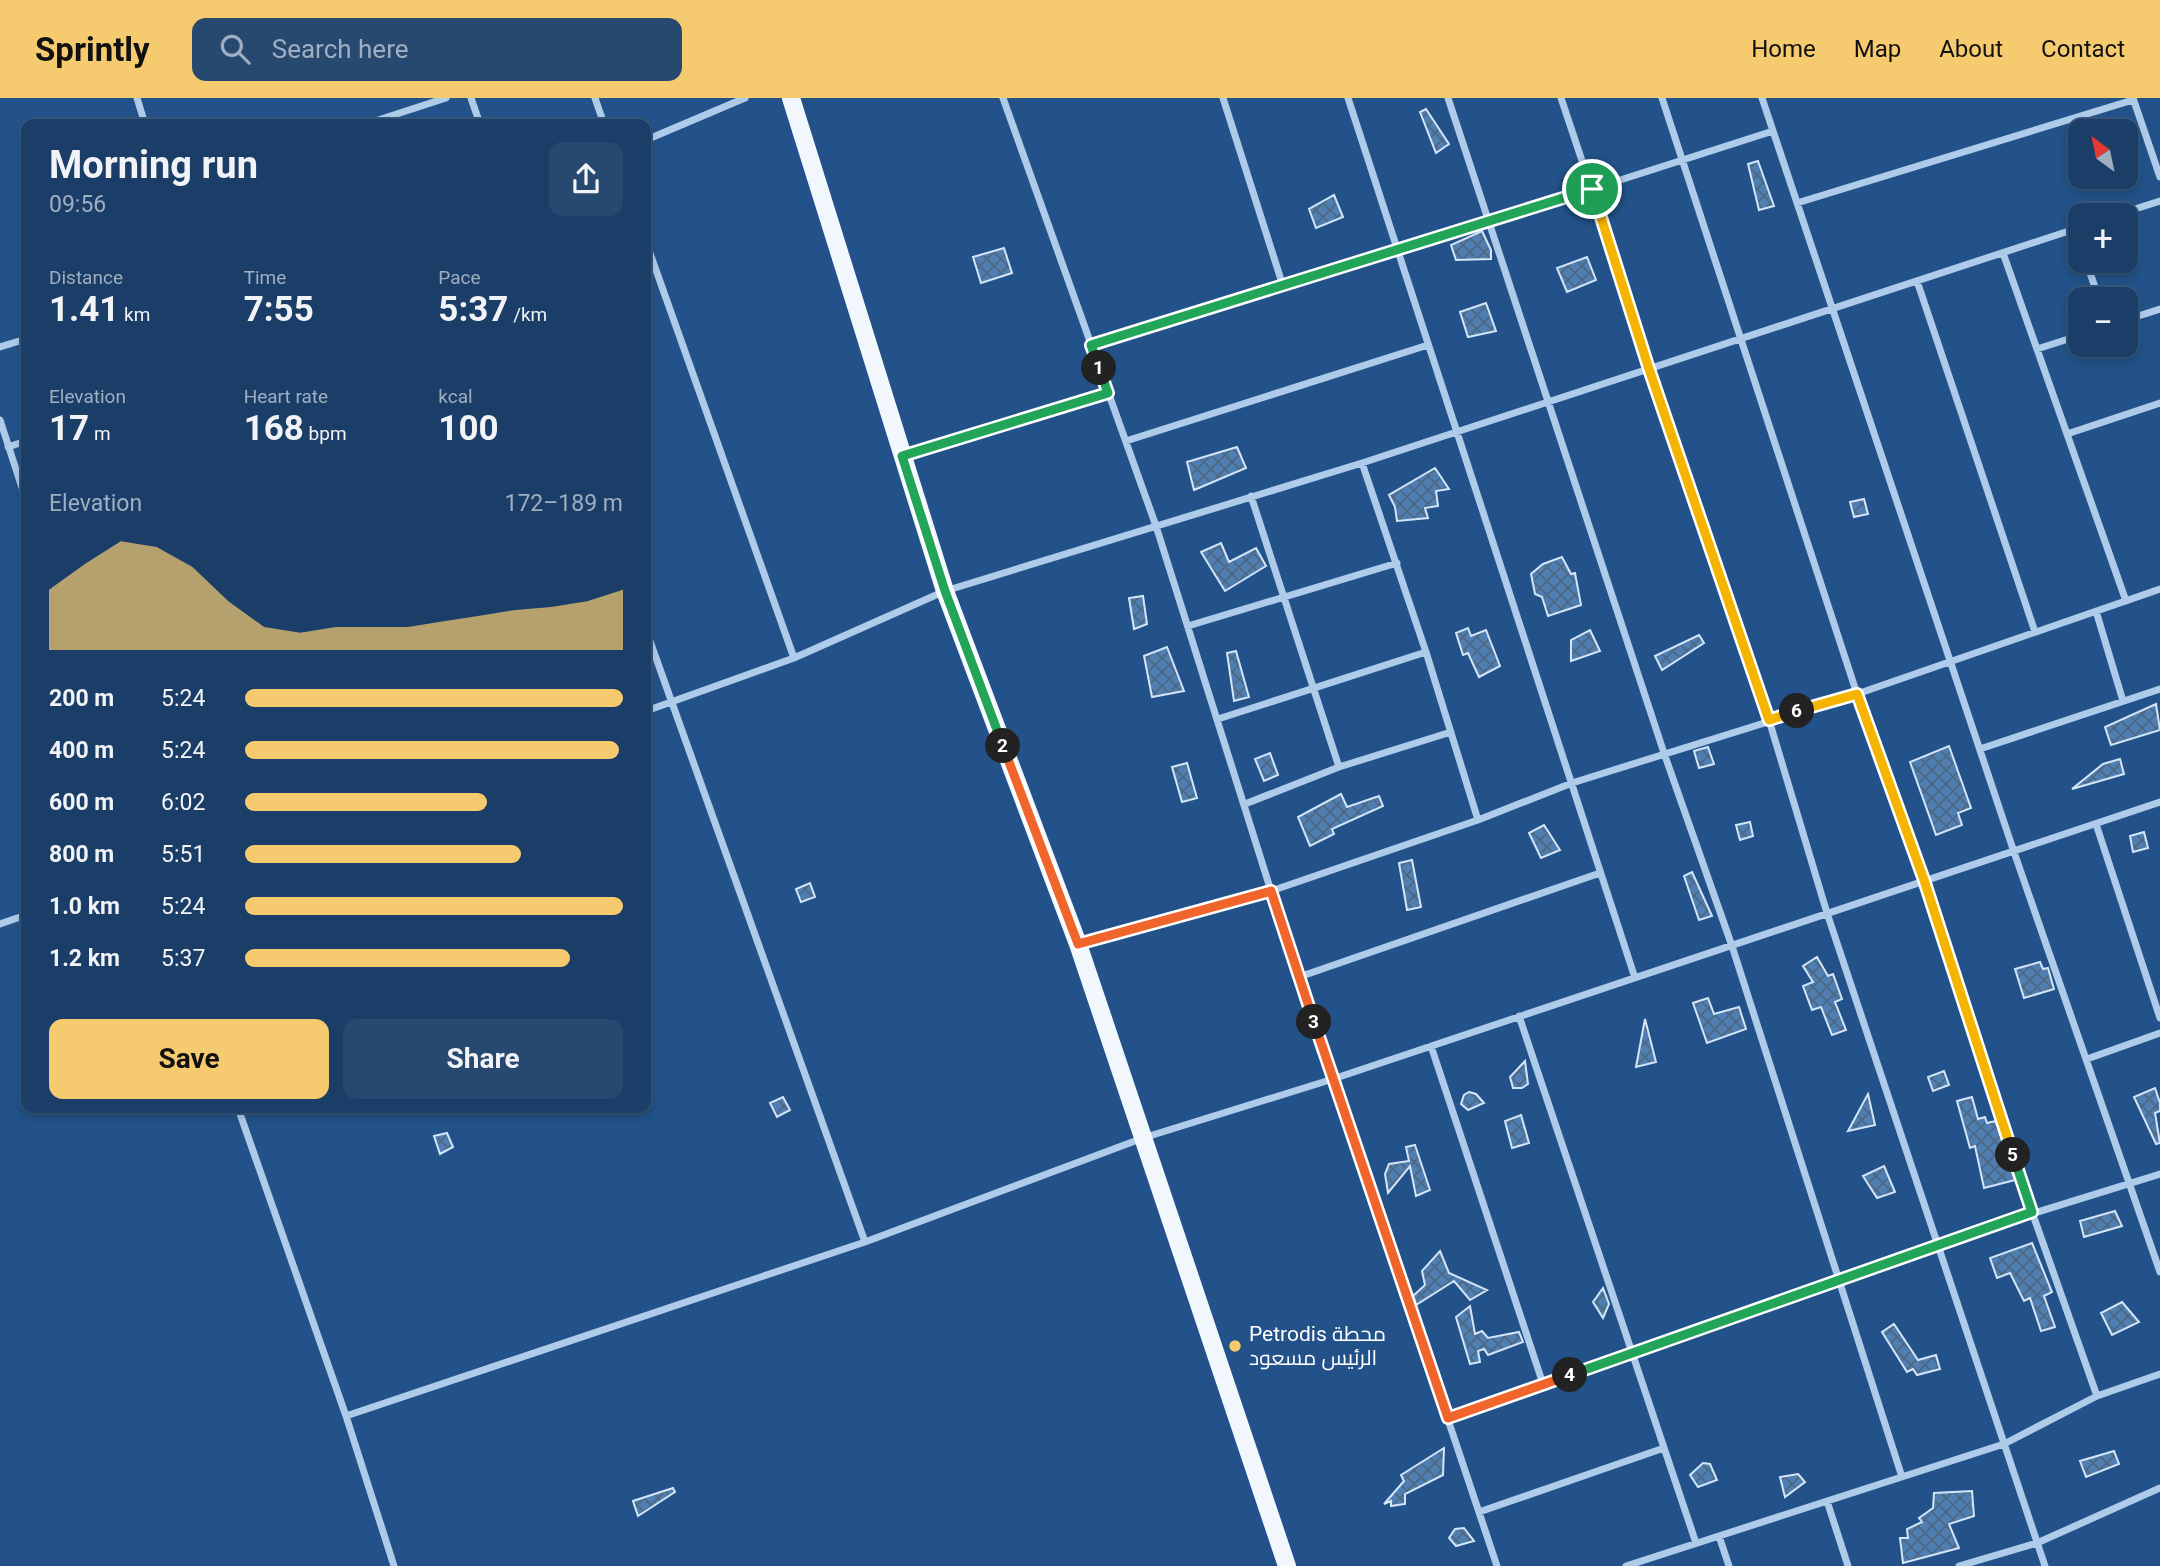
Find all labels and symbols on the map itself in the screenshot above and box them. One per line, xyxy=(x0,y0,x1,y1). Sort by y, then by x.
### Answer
north arrow xyxy=(2068,119,2138,189)
pin xyxy=(1562,159,1622,219)
pin: 1 xyxy=(1082,350,1116,386)
pin: 6 xyxy=(1780,694,1814,728)
pin: 2 xyxy=(986,728,1020,764)
pin: 3 xyxy=(1296,1004,1332,1040)
pin: 5 xyxy=(1996,1138,2030,1172)
place label: Petrodis محطة الرئيس مسعود xyxy=(1249,1322,1386,1371)
marker: Petrodis محطة الرئيس مسعود xyxy=(1227,1338,1243,1354)
pin: 4 xyxy=(1552,1358,1588,1392)

